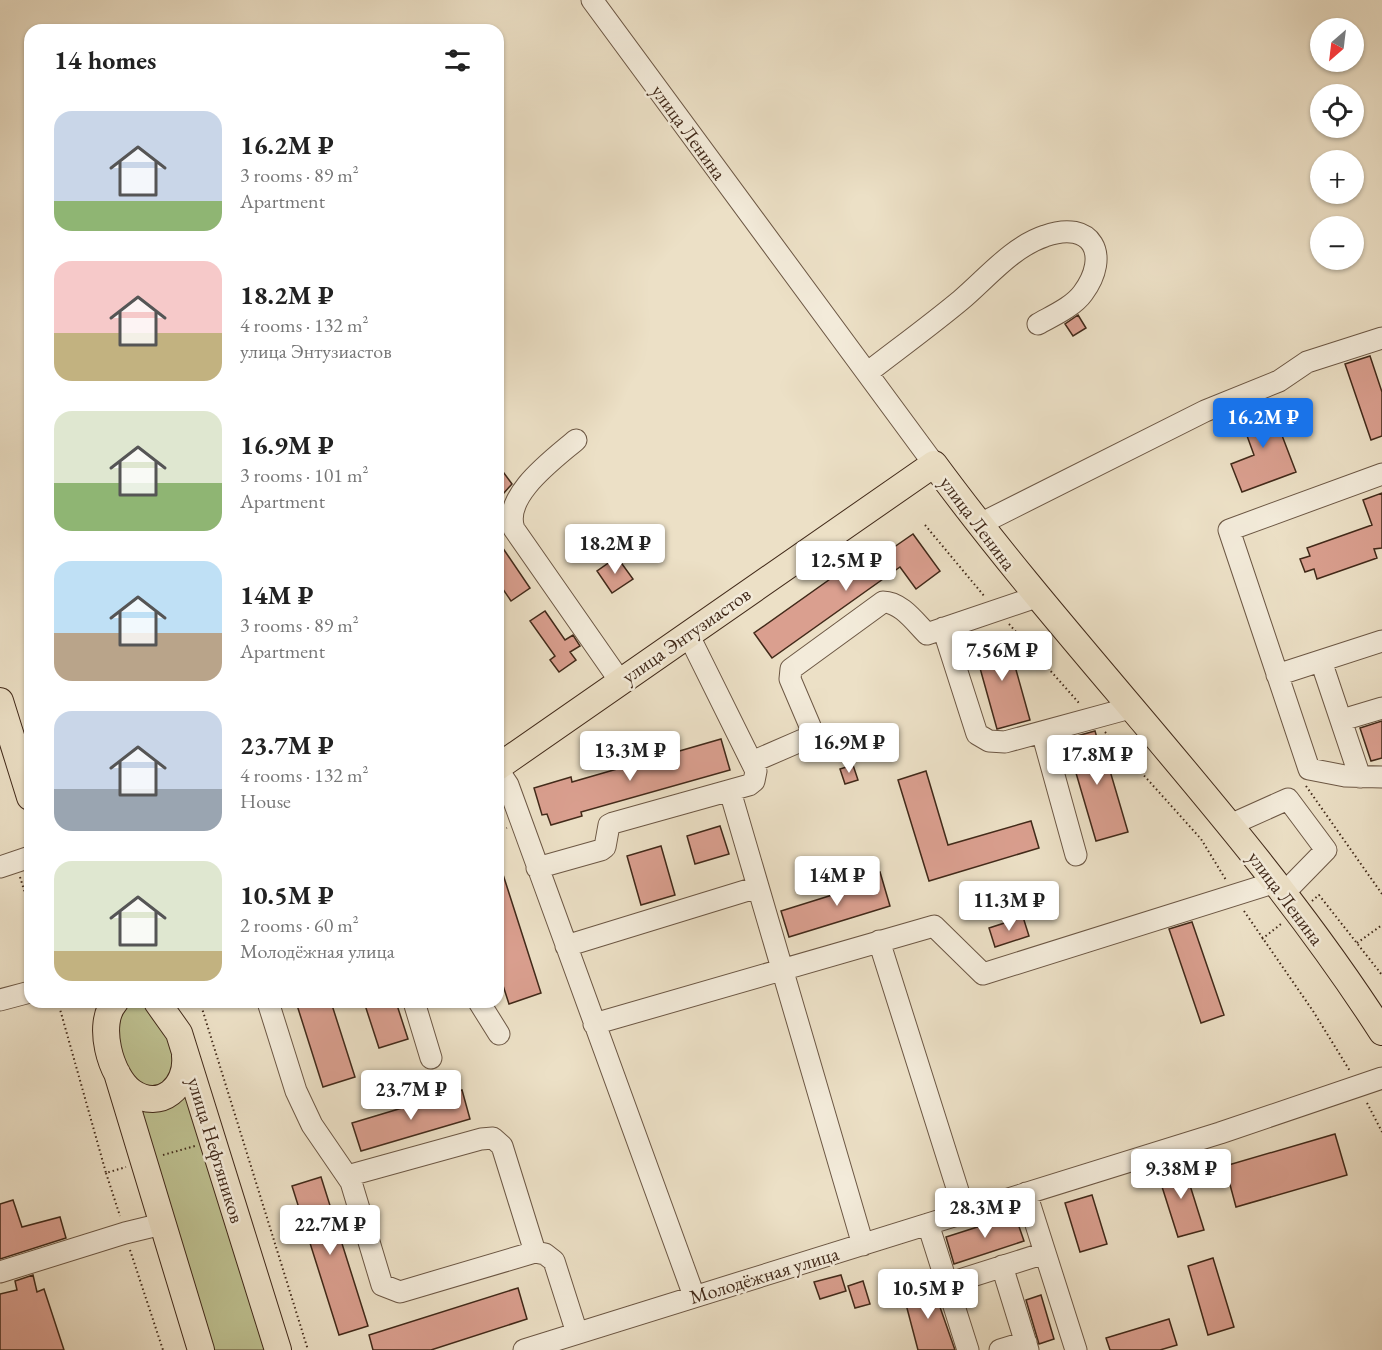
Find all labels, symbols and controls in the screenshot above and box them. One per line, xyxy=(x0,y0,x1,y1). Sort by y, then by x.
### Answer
north arrow xyxy=(1310,18,1364,72)
map controls xyxy=(1310,18,1364,270)
text: 14 homes xyxy=(54,43,156,77)
icon: filters xyxy=(441,44,474,77)
street label: улица Ленина xyxy=(646,79,732,185)
button: locate xyxy=(1310,84,1364,138)
text: 16.2M ₽ xyxy=(240,128,334,162)
icon: home xyxy=(102,135,174,207)
button: + xyxy=(1310,150,1364,204)
text: 3 rooms · 89 m² xyxy=(240,162,359,188)
text: Apartment xyxy=(240,188,325,214)
button: − xyxy=(1310,216,1364,270)
text: 18.2M ₽ xyxy=(240,278,334,312)
icon: home xyxy=(102,285,174,357)
text: 4 rooms · 132 m² xyxy=(240,312,368,338)
text: улица Энтузиастов xyxy=(240,338,392,364)
pin: 16.2M ₽ xyxy=(1208,398,1318,449)
text: 16.2M ₽ xyxy=(1227,404,1299,430)
text: 16.9M ₽ xyxy=(240,428,334,462)
icon: home xyxy=(102,435,174,507)
text: 3 rooms · 101 m² xyxy=(240,462,368,488)
street label: улица Ленина xyxy=(934,470,1022,576)
text: Apartment xyxy=(240,488,325,514)
pin: 18.2M ₽ xyxy=(560,524,670,575)
text: 18.2M ₽ xyxy=(579,530,651,556)
pin: 12.5M ₽ xyxy=(791,541,901,592)
text: 12.5M ₽ xyxy=(810,547,882,573)
text: 14M ₽ xyxy=(240,578,314,612)
street label: улица Энтузиастов xyxy=(616,581,756,689)
icon: home xyxy=(102,585,174,657)
text: 3 rooms · 89 m² xyxy=(240,612,359,638)
pin: 7.56M ₽ xyxy=(947,631,1057,682)
text: 7.56M ₽ xyxy=(966,637,1038,663)
text: Apartment xyxy=(240,638,325,664)
pin: 16.9M ₽ xyxy=(794,723,904,774)
text: 23.7M ₽ xyxy=(240,728,334,762)
text: 16.9M ₽ xyxy=(813,729,885,755)
pin: 13.3M ₽ xyxy=(575,731,685,782)
icon: home xyxy=(102,735,174,807)
pin: 17.8M ₽ xyxy=(1042,735,1152,786)
text: 13.3M ₽ xyxy=(594,737,666,763)
text: 17.8M ₽ xyxy=(1061,741,1133,767)
text: 4 rooms · 132 m² xyxy=(240,762,368,788)
text: House xyxy=(240,788,291,814)
street label: улица Ленина xyxy=(1242,845,1330,951)
pin: 14M ₽ xyxy=(795,856,879,907)
text: 14M ₽ xyxy=(809,862,865,888)
text: 10.5M ₽ xyxy=(240,878,334,912)
pin: 11.3M ₽ xyxy=(954,881,1064,932)
icon: home xyxy=(102,885,174,957)
text: 11.3M ₽ xyxy=(973,887,1045,913)
text: 2 rooms · 60 m² xyxy=(240,912,359,938)
text: Молодёжная улица xyxy=(240,938,395,964)
pin: 23.7M ₽ xyxy=(356,1070,466,1121)
street label: улица Нефтяников xyxy=(181,1074,251,1226)
text: 23.7M ₽ xyxy=(375,1076,447,1102)
pin: 9.38M ₽ xyxy=(1126,1149,1236,1200)
text: 9.38M ₽ xyxy=(1145,1155,1217,1181)
pin: 28.3M ₽ xyxy=(930,1188,1040,1239)
text: 28.3M ₽ xyxy=(949,1194,1021,1220)
pin: 22.7M ₽ xyxy=(275,1205,385,1256)
text: 22.7M ₽ xyxy=(294,1211,366,1237)
street label: Молодёжная улица xyxy=(686,1240,842,1310)
pin: 10.5M ₽ xyxy=(873,1269,983,1320)
text: 10.5M ₽ xyxy=(892,1275,964,1301)

